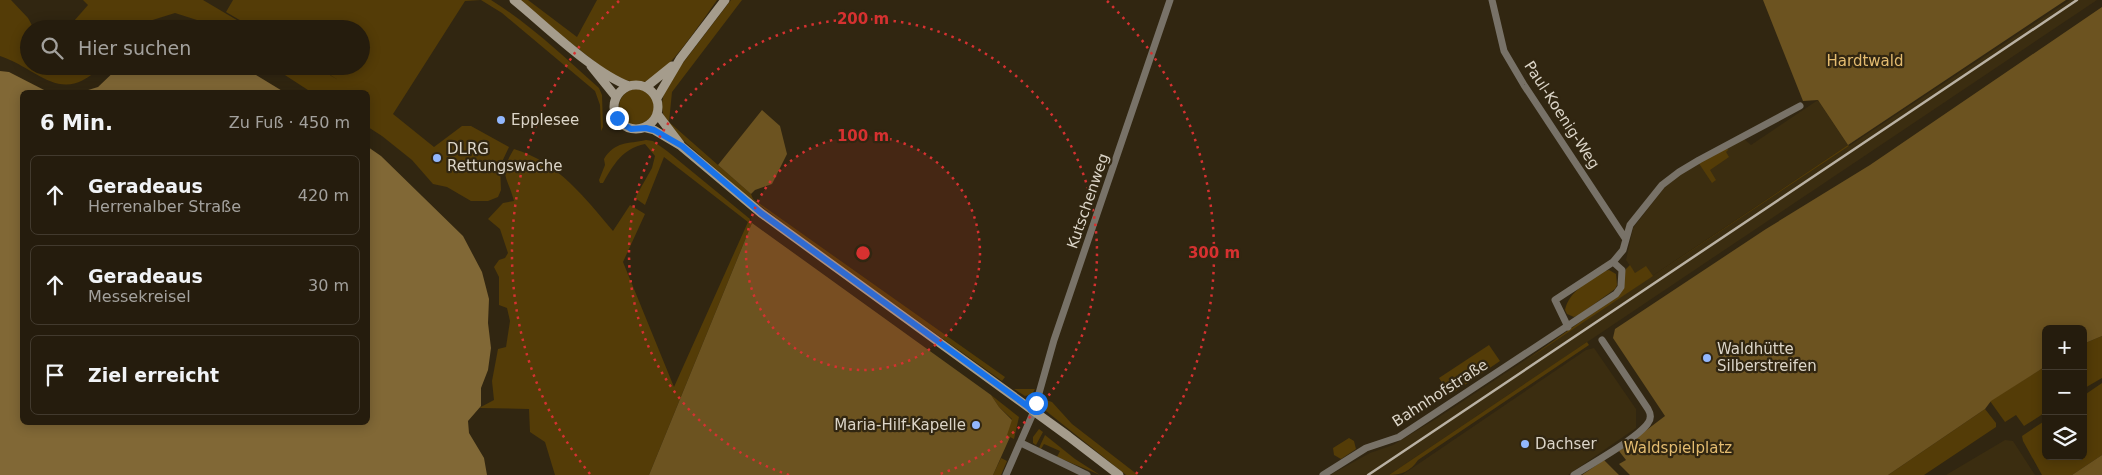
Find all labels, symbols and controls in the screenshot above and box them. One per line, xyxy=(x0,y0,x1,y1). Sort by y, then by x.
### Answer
text: 200 m xyxy=(837,10,889,28)
search box xyxy=(20,20,370,75)
icon: search xyxy=(38,34,66,62)
text: Hier suchen xyxy=(78,37,191,59)
park label: Hardtwald xyxy=(1827,52,1903,70)
street label: Paul-Koenig-Weg xyxy=(1520,58,1604,172)
route end xyxy=(606,107,629,130)
text: 6 Min. xyxy=(40,111,113,135)
place label: Epplesee xyxy=(511,111,579,129)
text: Zu Fuß · 450 m xyxy=(229,113,350,132)
marker: Epplesee xyxy=(495,114,507,126)
text: 100 m xyxy=(837,127,889,145)
place label: DLRG Rettungswache xyxy=(447,140,563,175)
street label: Kutschenweg xyxy=(1063,151,1113,251)
marker: DLRG Rettungswache xyxy=(431,152,443,164)
text: Geradeaus xyxy=(88,175,203,197)
icon: ahead xyxy=(41,181,69,209)
text: 420 m xyxy=(298,186,349,205)
text: Herrenalber Straße xyxy=(88,197,241,216)
centre of rings xyxy=(854,244,872,262)
text: 300 m xyxy=(1188,244,1240,262)
text: Geradeaus xyxy=(88,265,203,287)
icon: ahead xyxy=(41,271,69,299)
text: 30 m xyxy=(308,276,349,295)
text: Messekreisel xyxy=(88,287,191,306)
map controls xyxy=(2042,325,2087,460)
button: + xyxy=(2042,325,2087,370)
place label: Waldhütte Silberstreifen xyxy=(1717,340,1817,375)
marker: Waldhütte Silberstreifen xyxy=(1701,352,1713,364)
street label: Bahnhofstraße xyxy=(1389,355,1491,431)
icon: arrive xyxy=(41,361,69,389)
text: Ziel erreicht xyxy=(88,364,219,386)
button: − xyxy=(2042,370,2087,415)
route start xyxy=(1025,392,1048,415)
button: layers xyxy=(2042,415,2087,460)
place label: Maria-Hilf-Kapelle xyxy=(834,416,966,434)
marker: Maria-Hilf-Kapelle xyxy=(970,419,982,431)
place label: Dachser xyxy=(1535,435,1598,453)
marker: Dachser xyxy=(1519,438,1531,450)
park label: Waldspielplatz xyxy=(1624,439,1732,457)

